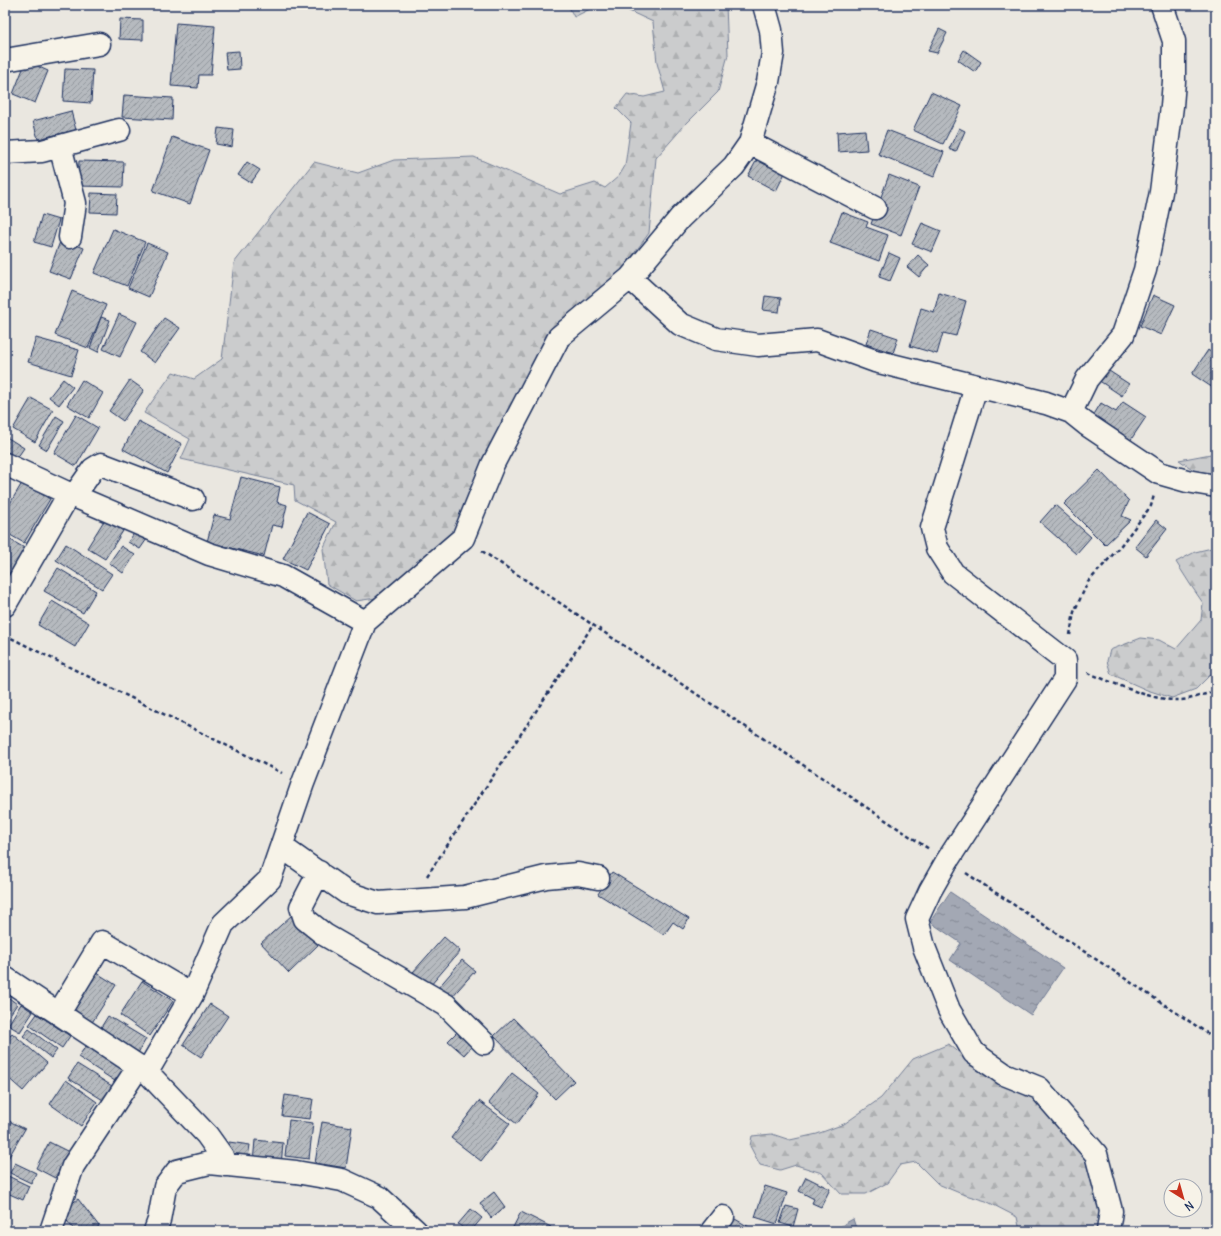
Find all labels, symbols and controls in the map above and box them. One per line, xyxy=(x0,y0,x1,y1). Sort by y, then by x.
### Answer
north arrow xyxy=(1163,1178,1203,1218)
text: N xyxy=(1182,1198,1196,1214)

